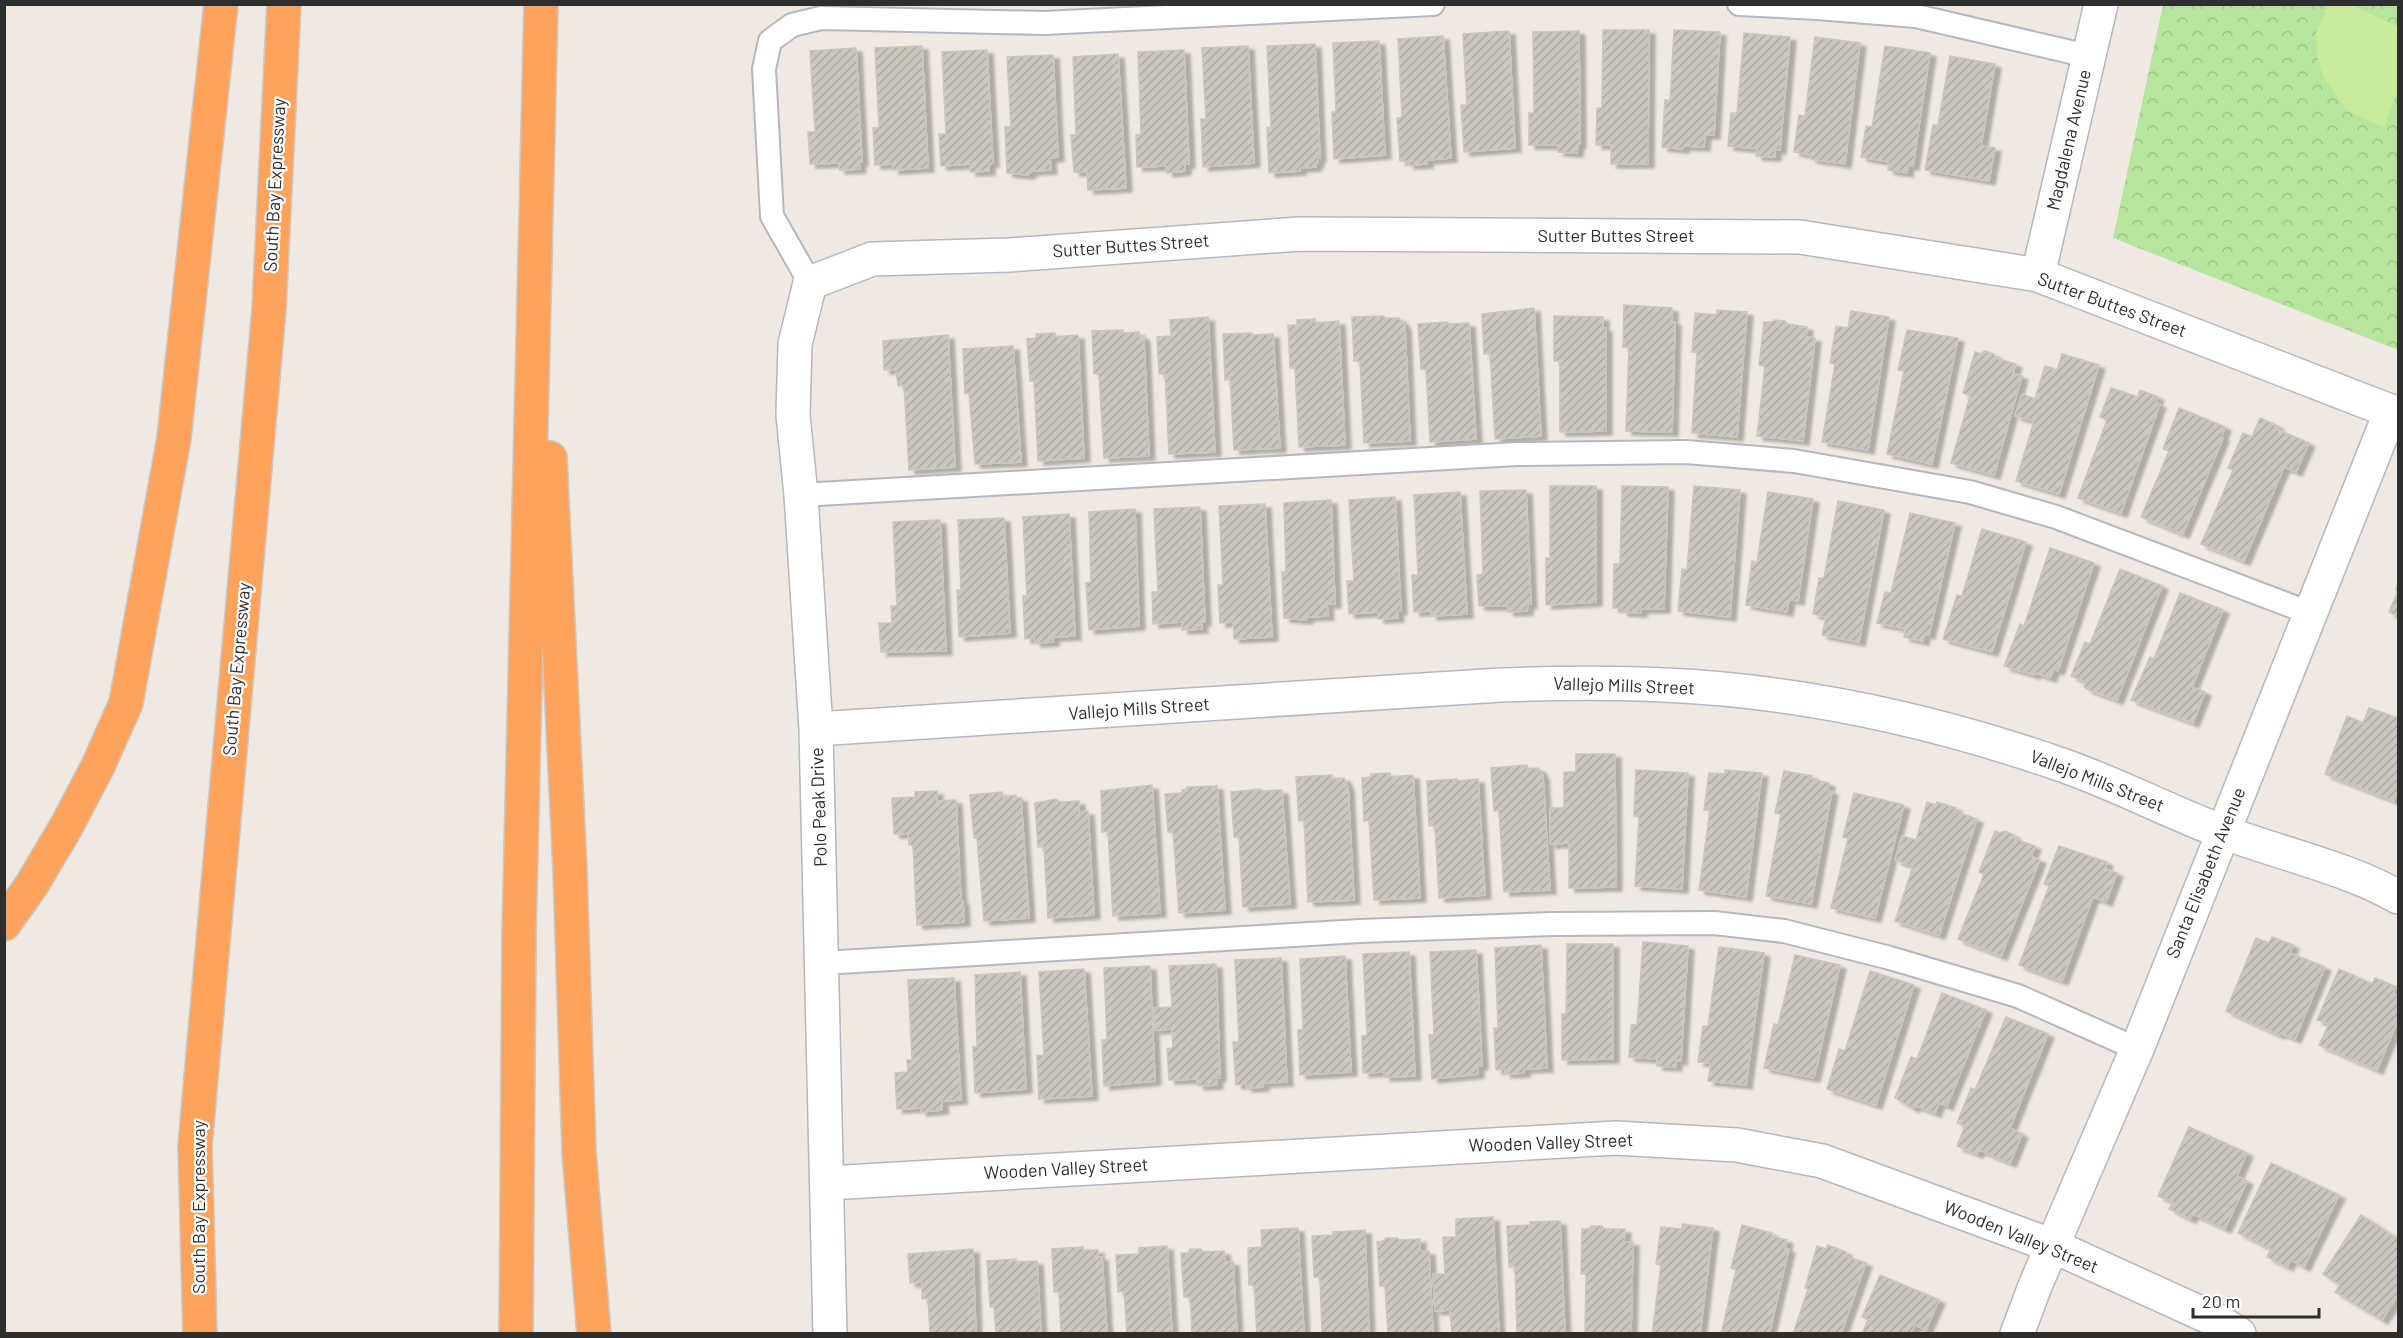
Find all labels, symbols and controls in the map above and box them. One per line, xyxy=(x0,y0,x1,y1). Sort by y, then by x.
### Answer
street label: Magdalena Avenue xyxy=(2041,67,2095,212)
street label: South Bay Expressway xyxy=(258,98,290,272)
street label: Sutter Buttes Street xyxy=(1537,224,1695,246)
street label: Sutter Buttes Street xyxy=(1052,229,1210,261)
street label: Sutter Buttes Street xyxy=(2035,267,2190,341)
street label: South Bay Expressway xyxy=(217,581,255,757)
street label: Vallejo Mills Street xyxy=(1553,672,1695,698)
street label: Vallejo Mills Street xyxy=(1067,692,1210,724)
street label: Vallejo Mills Street xyxy=(2027,744,2167,816)
street label: Polo Peak Drive xyxy=(805,747,831,867)
street label: Santa Elisabeth Avenue xyxy=(2161,784,2249,961)
street label: South Bay Expressway xyxy=(187,1120,209,1294)
street label: Wooden Valley Street xyxy=(1468,1128,1634,1156)
street label: Wooden Valley Street xyxy=(983,1153,1149,1183)
street label: Wooden Valley Street xyxy=(1941,1195,2102,1277)
scale bar xyxy=(2193,1281,2319,1319)
text: 20 m xyxy=(2202,1290,2240,1312)

